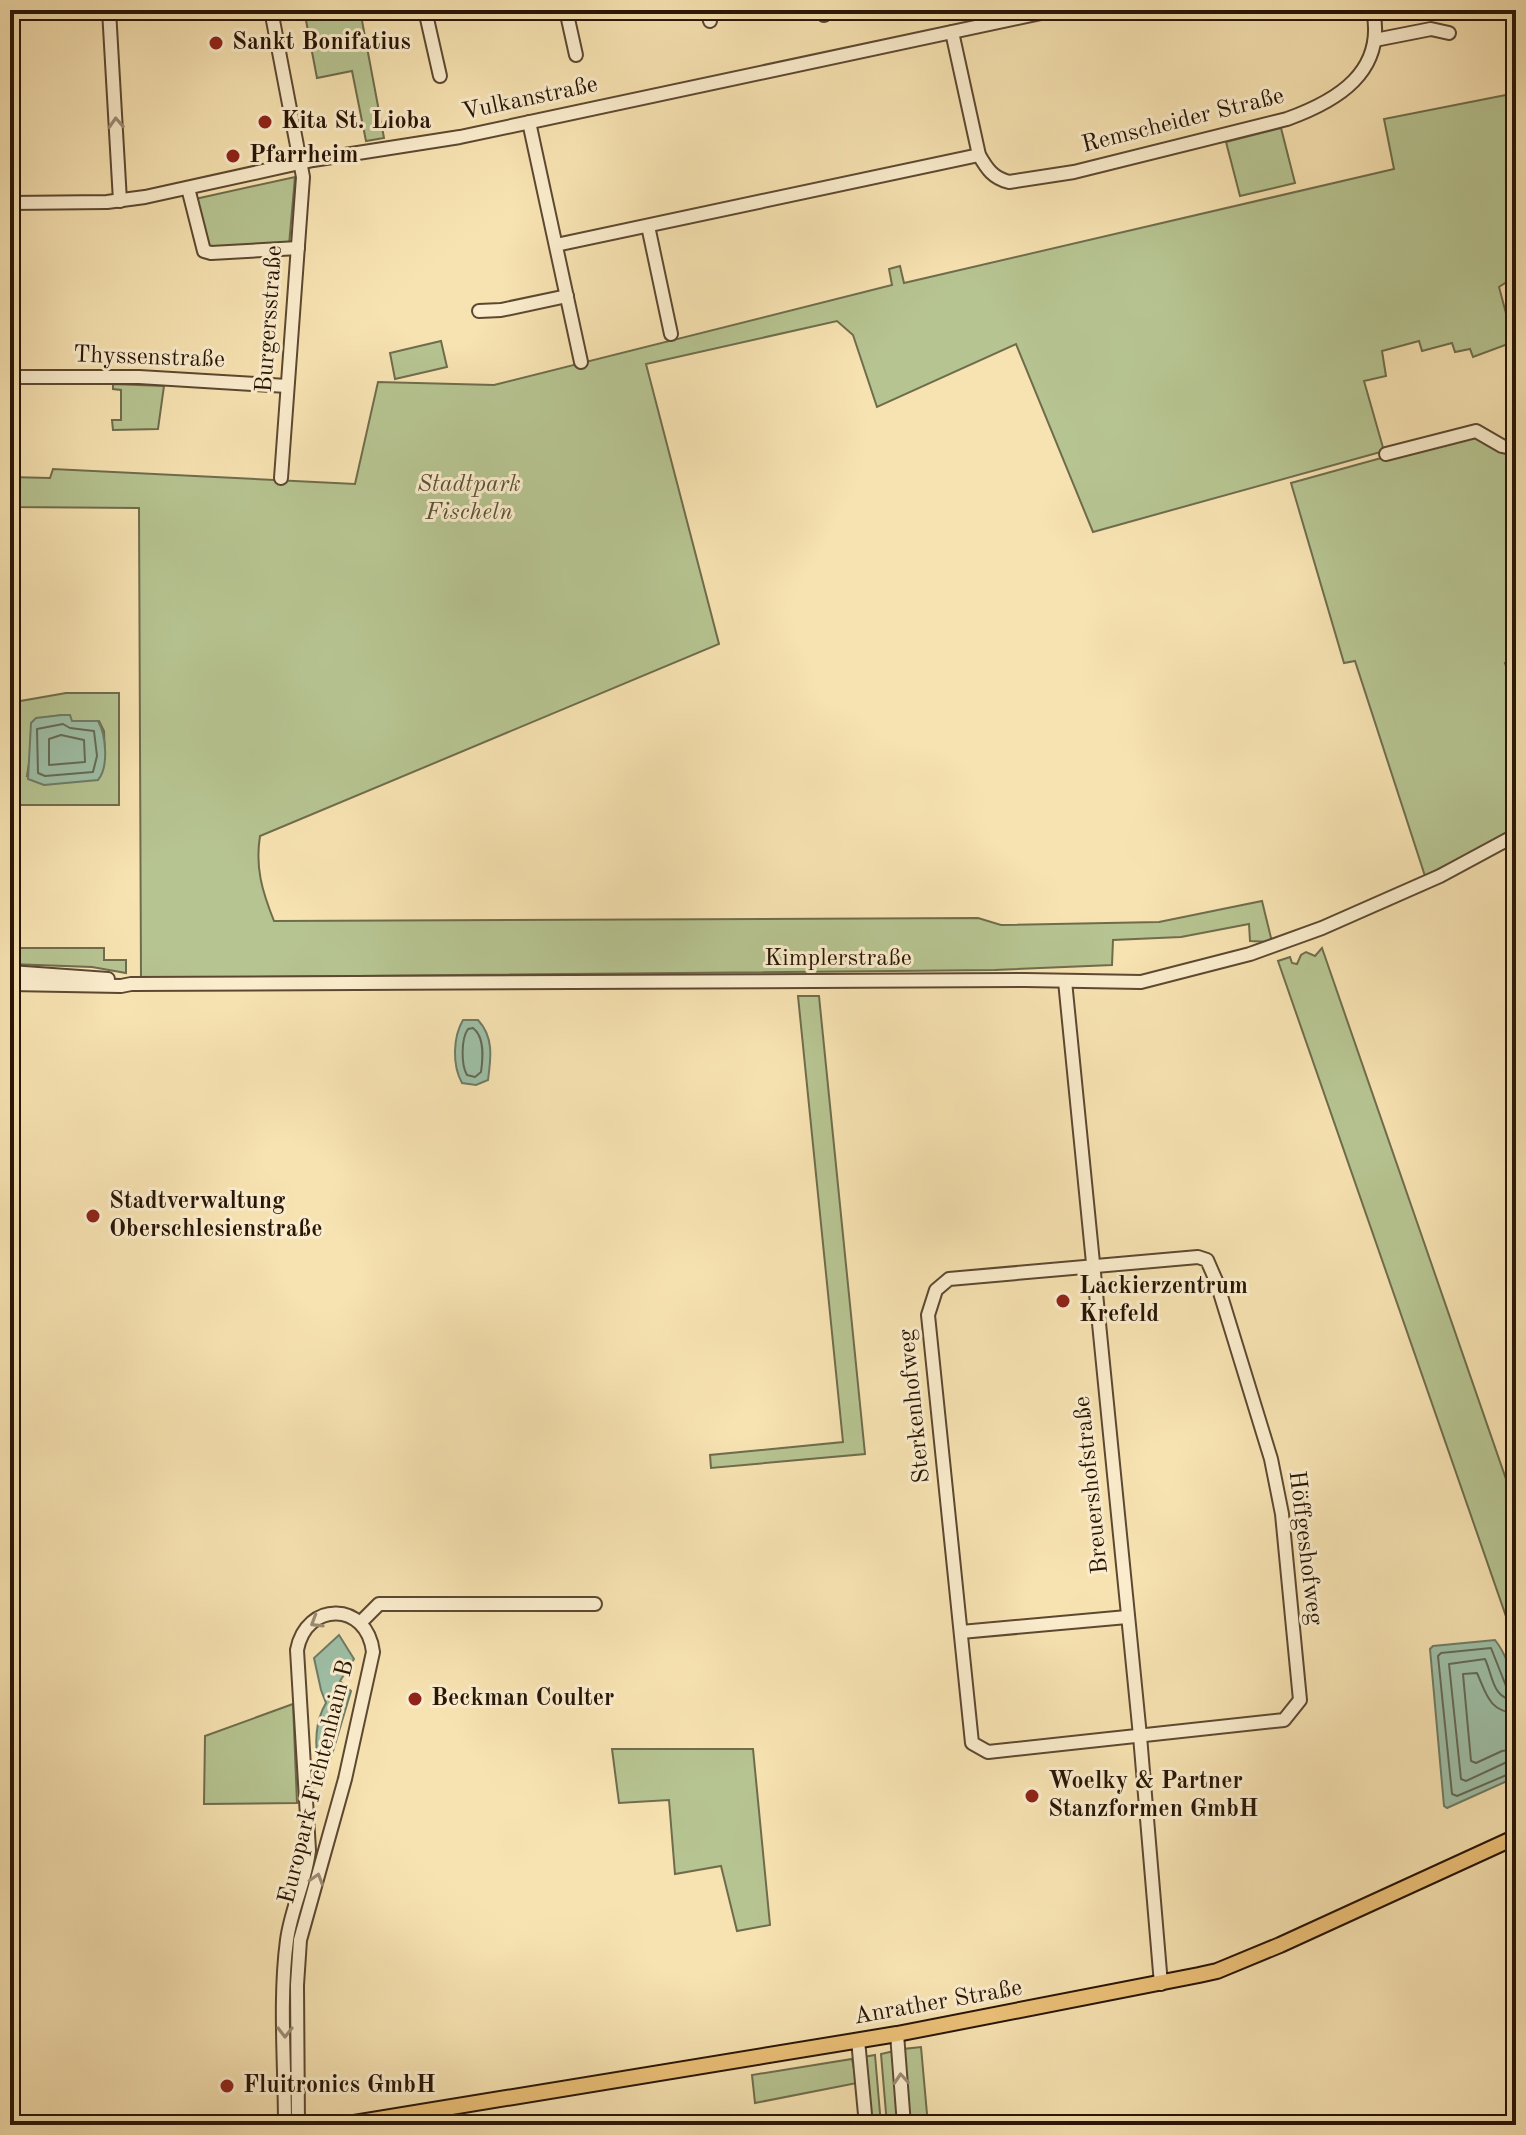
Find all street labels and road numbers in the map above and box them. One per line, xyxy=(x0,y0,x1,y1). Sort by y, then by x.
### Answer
street label: Vulkanstraße xyxy=(460,73,600,125)
street label: Remscheider Straße xyxy=(1079,84,1287,158)
street label: Burgersstraße xyxy=(253,245,287,393)
street label: Thyssenstraße xyxy=(73,343,225,373)
street label: Kimplerstraße xyxy=(764,947,912,971)
street label: Sterkenhofweg xyxy=(895,1328,935,1484)
street label: Breuershofstraße xyxy=(1071,1395,1113,1575)
street label: Höffgeshofweg xyxy=(1284,1469,1326,1627)
street label: Europark Fichtenhain B xyxy=(275,1657,359,1907)
street label: Anrather Straße xyxy=(852,1976,1024,2030)

